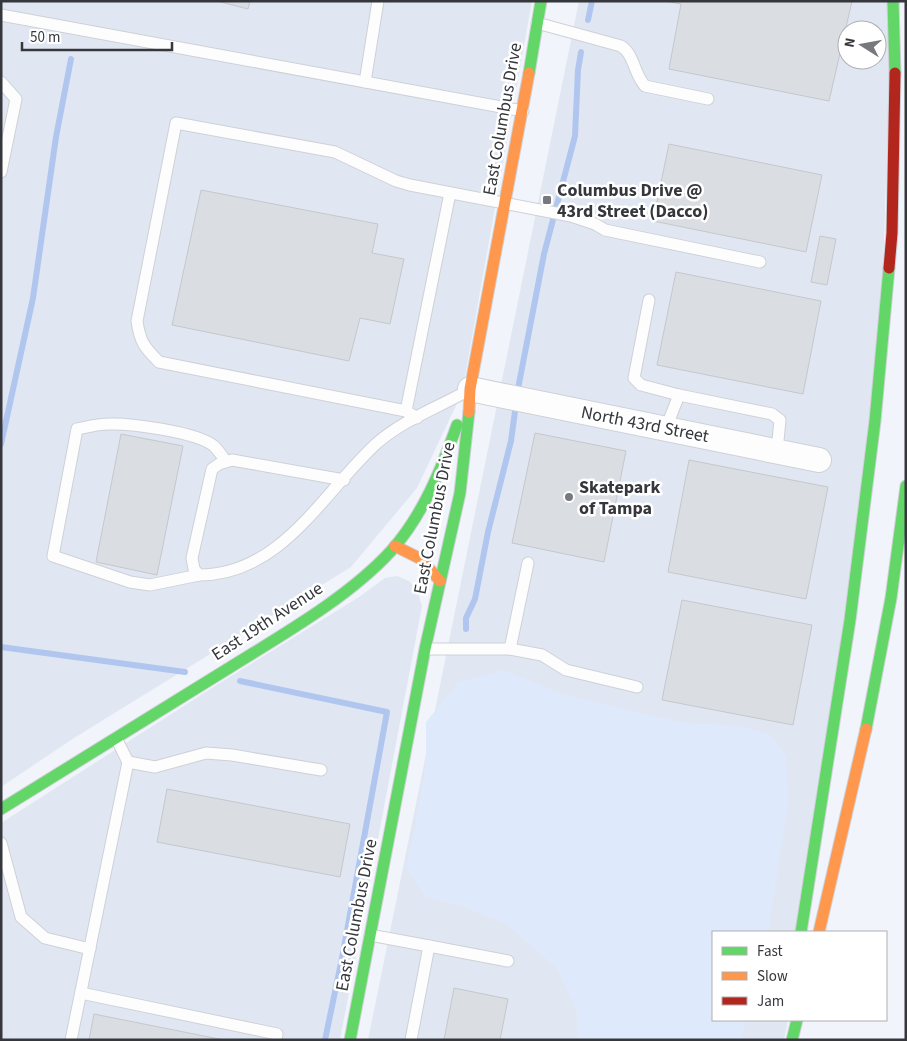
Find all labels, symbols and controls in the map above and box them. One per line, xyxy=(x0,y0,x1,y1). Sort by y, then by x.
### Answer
scale bar xyxy=(22,20,172,52)
north arrow xyxy=(837,20,887,70)
text: 50 m xyxy=(30,27,60,48)
text: N xyxy=(840,36,861,49)
street label: East Columbus Drive xyxy=(477,41,528,197)
place label: Columbus Drive @ 43rd Street (Dacco) xyxy=(557,178,708,224)
marker: Columbus Drive @ 43rd Street (Dacco) xyxy=(541,194,553,206)
street label: North 43rd Street xyxy=(579,400,711,449)
street label: East Columbus Drive xyxy=(407,440,462,596)
place label: Skatepark of Tampa xyxy=(579,475,661,521)
marker: Skatepark of Tampa xyxy=(563,491,575,503)
street label: East 19th Avenue xyxy=(207,576,328,667)
street label: East Columbus Drive xyxy=(329,837,384,993)
legend xyxy=(712,931,887,1021)
text: Fast xyxy=(757,941,783,962)
text: Slow xyxy=(757,966,788,987)
text: Jam xyxy=(757,991,784,1012)

